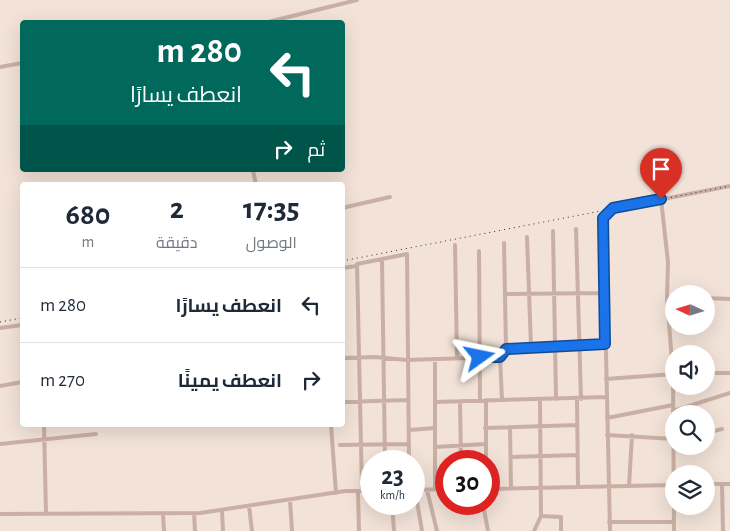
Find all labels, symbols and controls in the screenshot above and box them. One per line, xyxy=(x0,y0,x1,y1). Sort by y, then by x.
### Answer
text: 280 m xyxy=(156,34,242,69)
icon: left xyxy=(260,40,325,105)
text: انعطف يسارًا xyxy=(130,84,242,106)
icon: right xyxy=(269,135,297,163)
text: ثم xyxy=(307,141,325,160)
pin xyxy=(640,148,682,199)
icon: arrive xyxy=(647,155,675,183)
text: 2 xyxy=(170,194,184,224)
text: 17:35 xyxy=(243,194,300,224)
text: 680 xyxy=(66,200,110,230)
text: m xyxy=(82,234,94,250)
text: دقيقة xyxy=(156,235,198,251)
text: الوصول xyxy=(246,235,297,251)
north arrow xyxy=(665,285,715,335)
map controls xyxy=(665,285,715,515)
icon: left xyxy=(297,291,325,319)
text: 280 m xyxy=(40,296,86,315)
text: انعطف يسارًا xyxy=(176,297,282,316)
position arrow xyxy=(453,330,505,382)
button: sound xyxy=(665,345,715,395)
icon: right xyxy=(297,366,325,394)
text: 270 m xyxy=(40,371,85,390)
text: انعطف يمينًا xyxy=(178,372,282,391)
button: search xyxy=(665,405,715,455)
speed limit sign: 30 xyxy=(435,450,500,515)
text: 23 xyxy=(381,464,404,489)
button: layers xyxy=(665,465,715,515)
text: km/h xyxy=(380,489,405,501)

